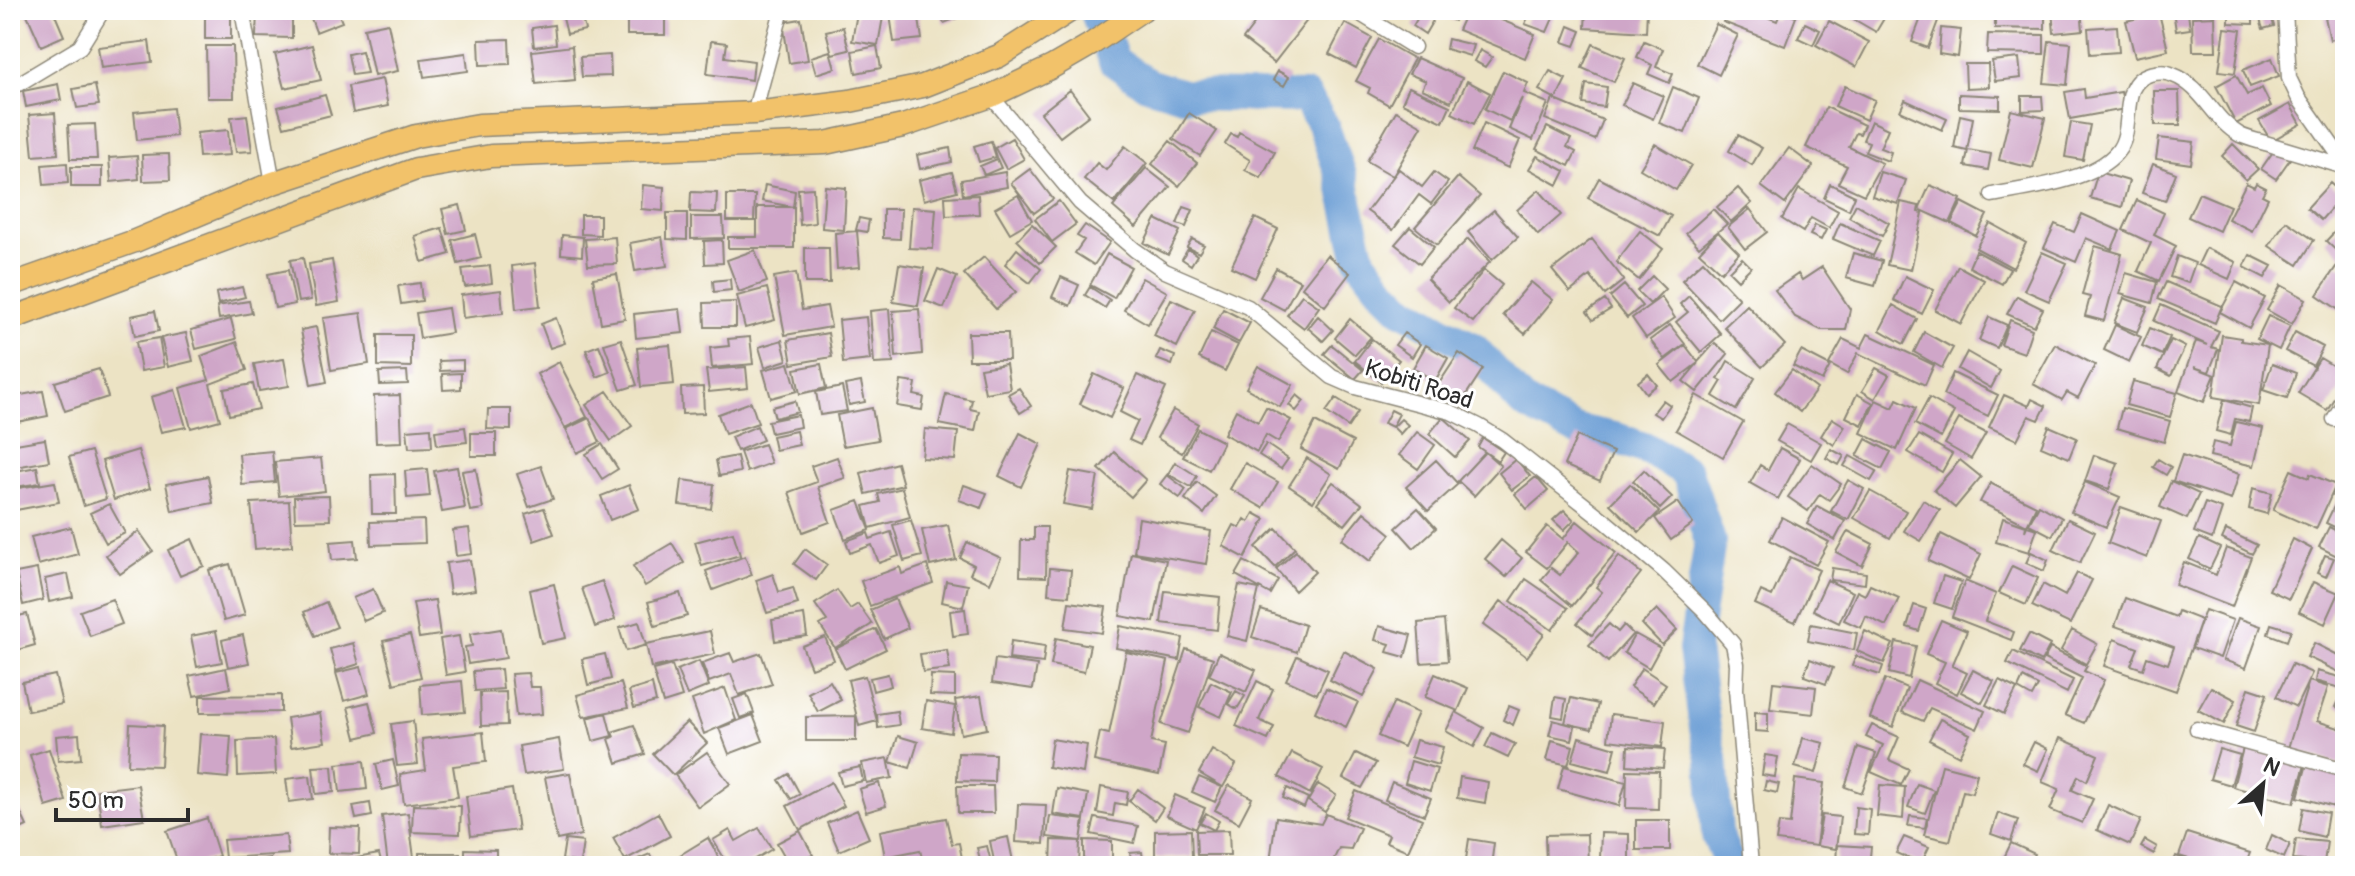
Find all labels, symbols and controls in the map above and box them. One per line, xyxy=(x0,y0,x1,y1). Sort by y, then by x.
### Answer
street label: Kobiti Road xyxy=(1361,353,1477,416)
north arrow xyxy=(2223,744,2303,824)
text: N xyxy=(2259,751,2285,783)
scale bar xyxy=(56,772,188,822)
text: 50 m xyxy=(68,786,124,815)

